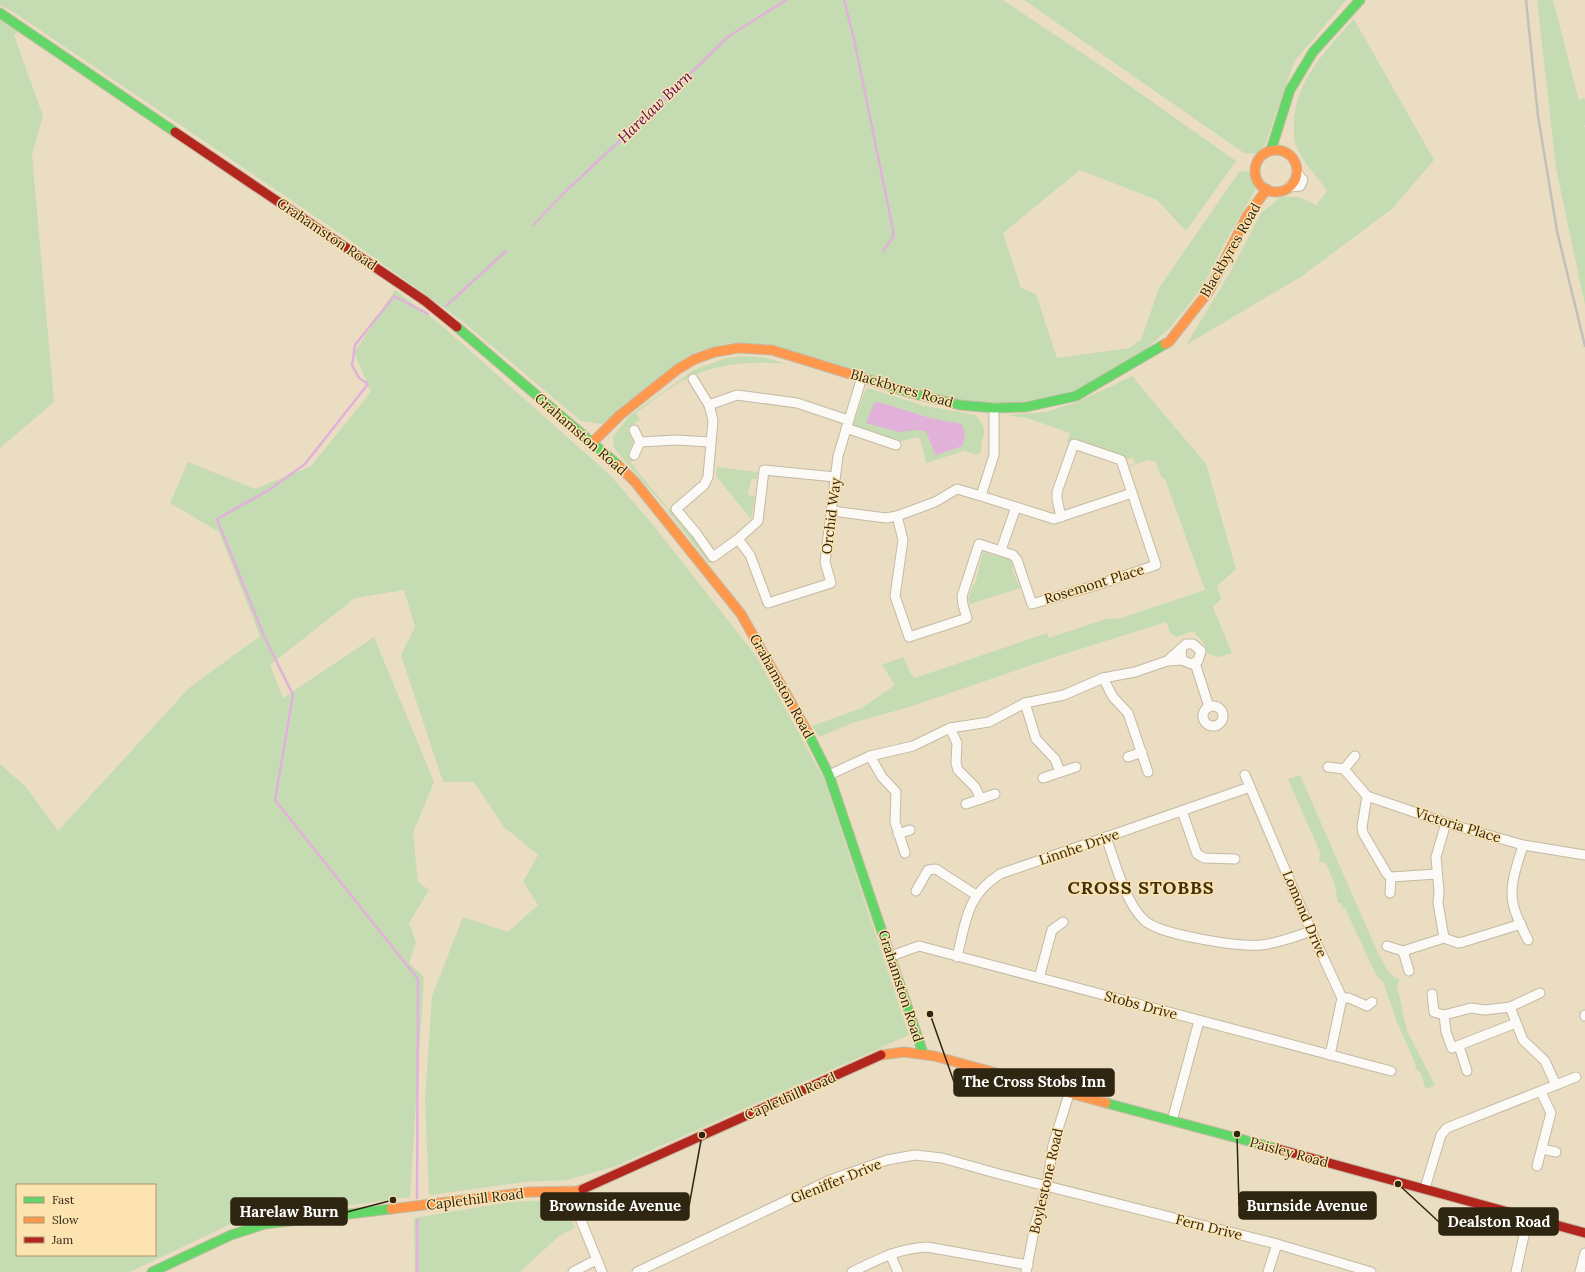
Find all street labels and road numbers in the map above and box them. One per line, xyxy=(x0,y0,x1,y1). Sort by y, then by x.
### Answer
street label: Grahamston Road xyxy=(274,194,380,274)
street label: Blackbyres Road xyxy=(1196,200,1264,300)
street label: Blackbyres Road xyxy=(848,365,956,411)
street label: Grahamston Road xyxy=(531,389,631,479)
street label: Orchid Way xyxy=(817,476,845,555)
street label: Rosemont Place xyxy=(1042,560,1147,608)
street label: Grahamston Road xyxy=(746,631,818,741)
street label: Victoria Place xyxy=(1412,803,1504,847)
street label: Linnhe Drive xyxy=(1036,825,1122,869)
street label: Lomond Drive xyxy=(1279,868,1332,960)
street label: Grahamston Road xyxy=(874,928,928,1044)
street label: Stobs Drive xyxy=(1103,987,1180,1023)
street label: Caplethill Road xyxy=(741,1068,839,1124)
street label: Boylestone Road xyxy=(1025,1126,1067,1236)
street label: Paisley Road xyxy=(1248,1133,1330,1171)
street label: Gleniffer Drive xyxy=(788,1154,884,1207)
street label: Caplethill Road xyxy=(425,1184,525,1214)
street label: Fern Drive xyxy=(1174,1210,1245,1244)

